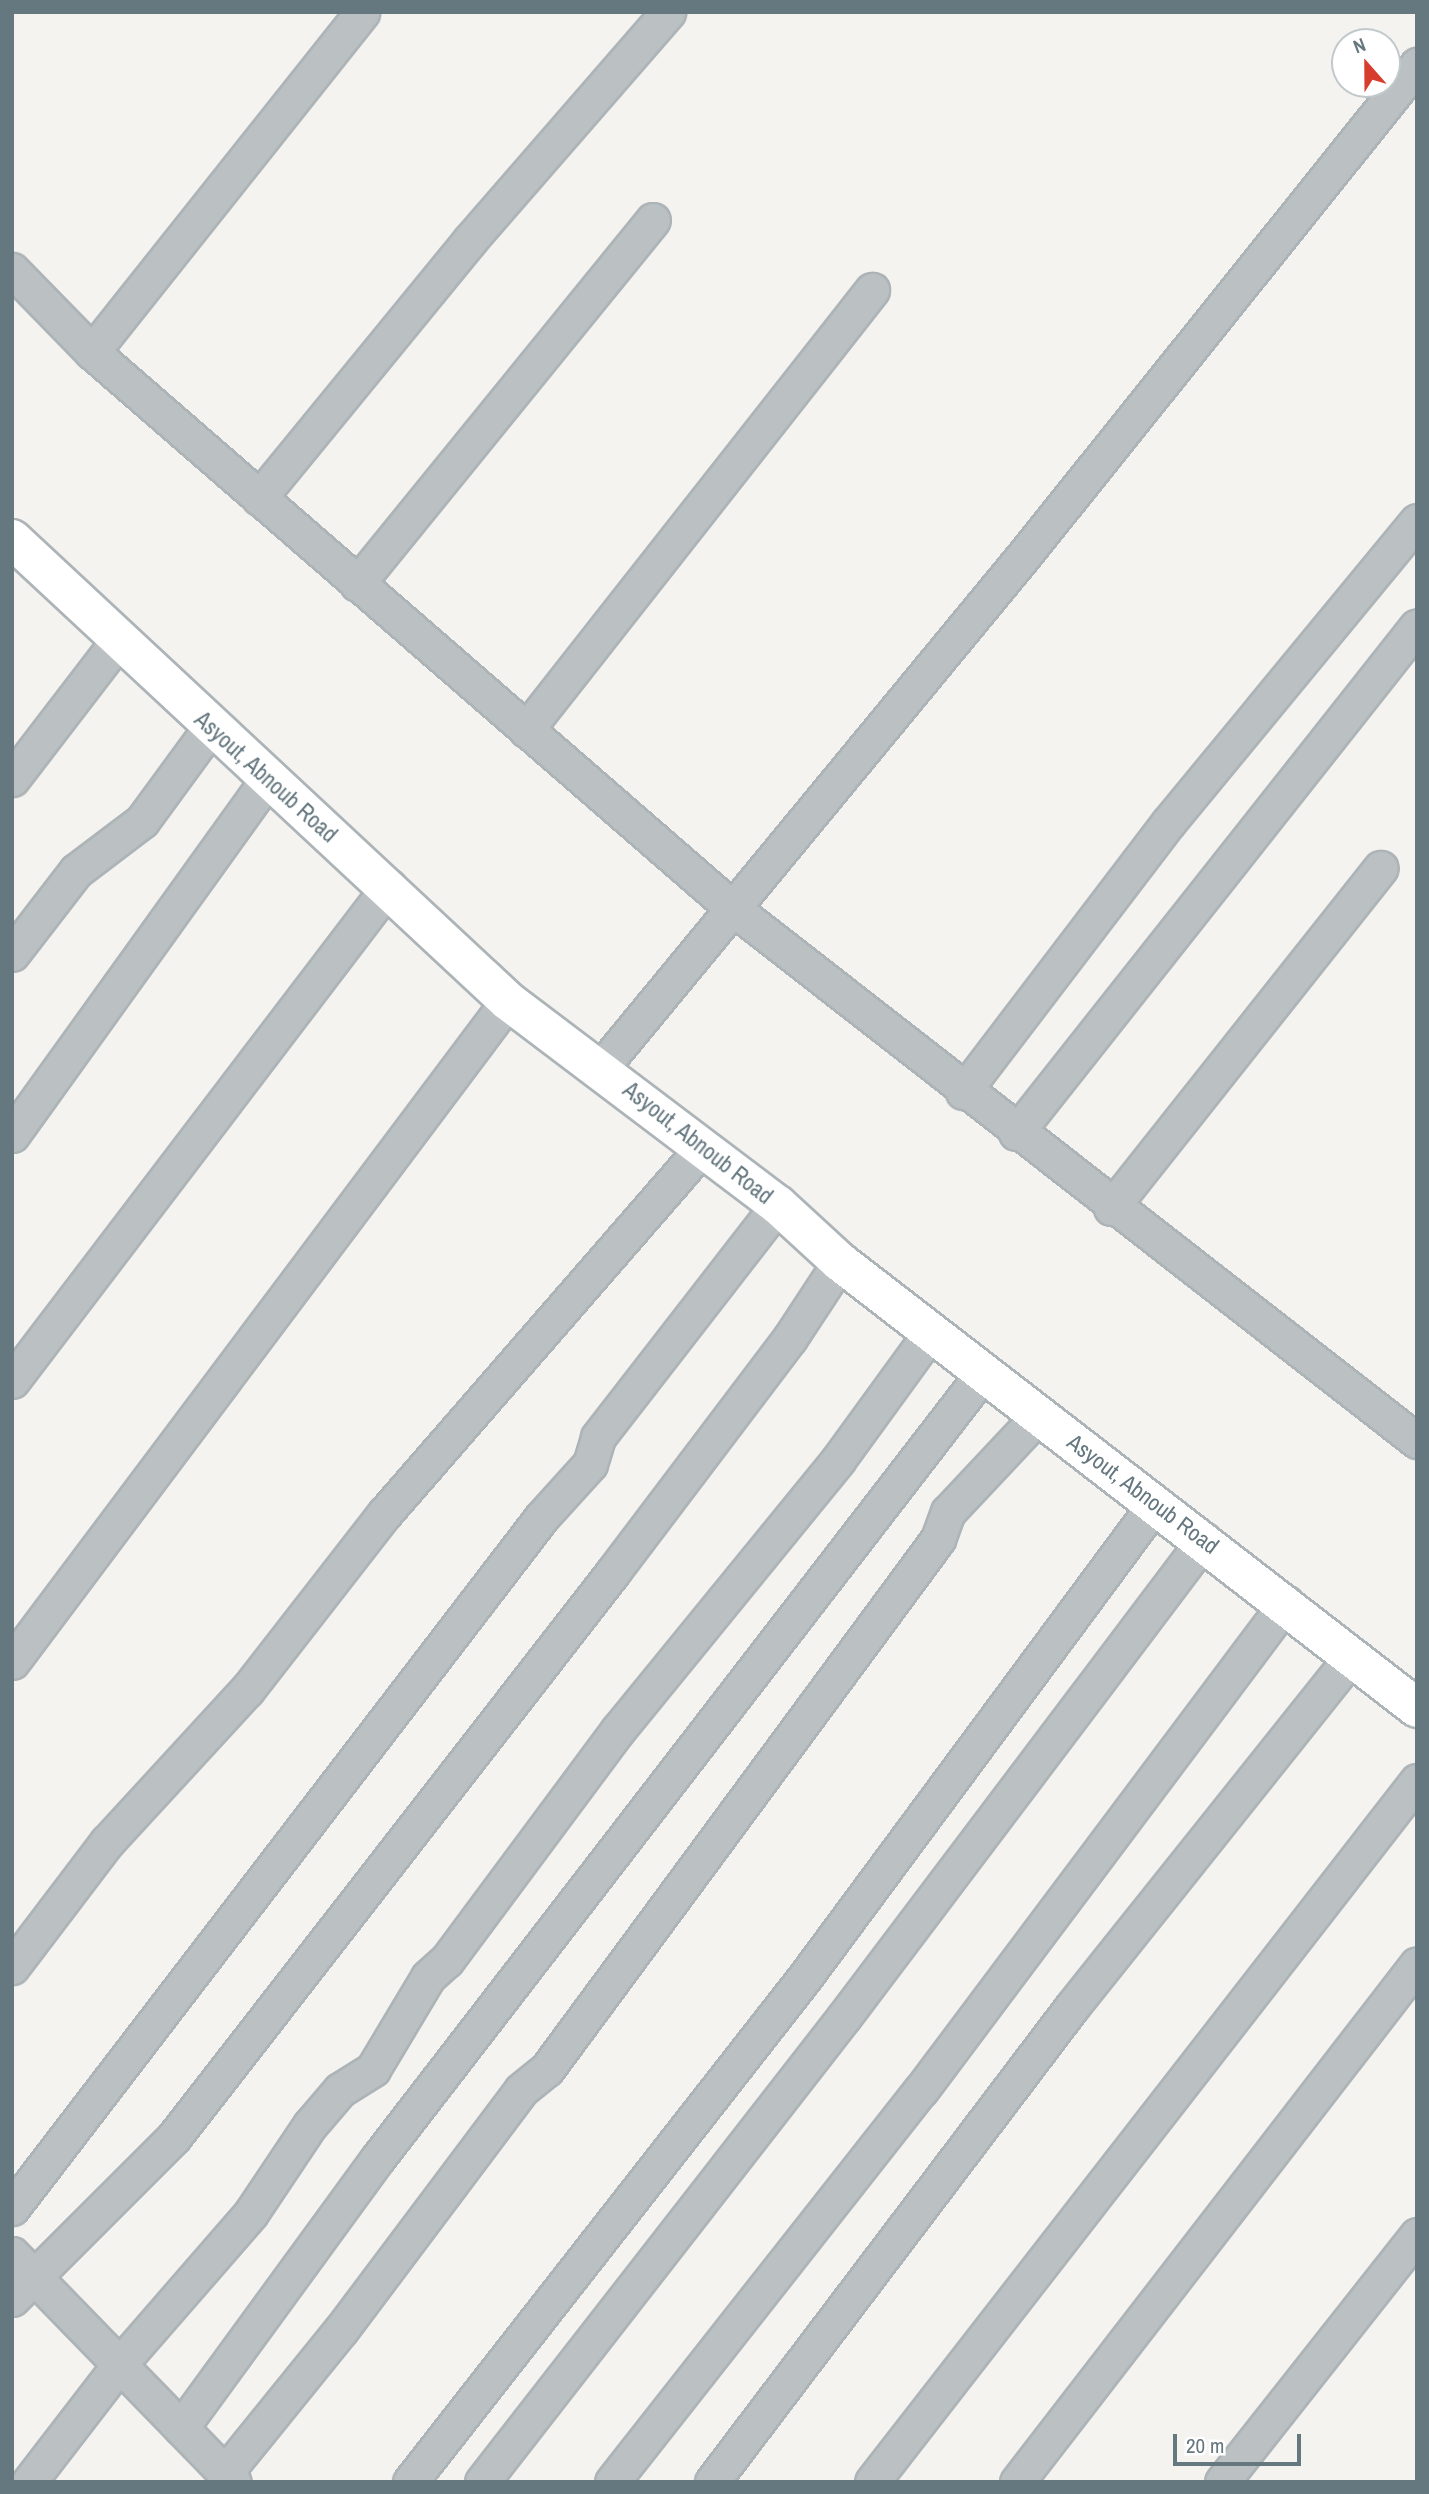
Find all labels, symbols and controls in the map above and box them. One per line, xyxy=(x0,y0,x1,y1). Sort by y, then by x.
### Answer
north arrow xyxy=(1331,28,1401,98)
text: N xyxy=(1349,31,1369,59)
street label: Asyout, Abnoub Road xyxy=(189,705,343,849)
street label: Asyout, Abnoub Road xyxy=(617,1076,779,1210)
street label: Asyout, Abnoub Road xyxy=(1061,1428,1225,1560)
scale bar xyxy=(1177,2420,1305,2464)
text: 20 m xyxy=(1186,2431,1224,2460)

